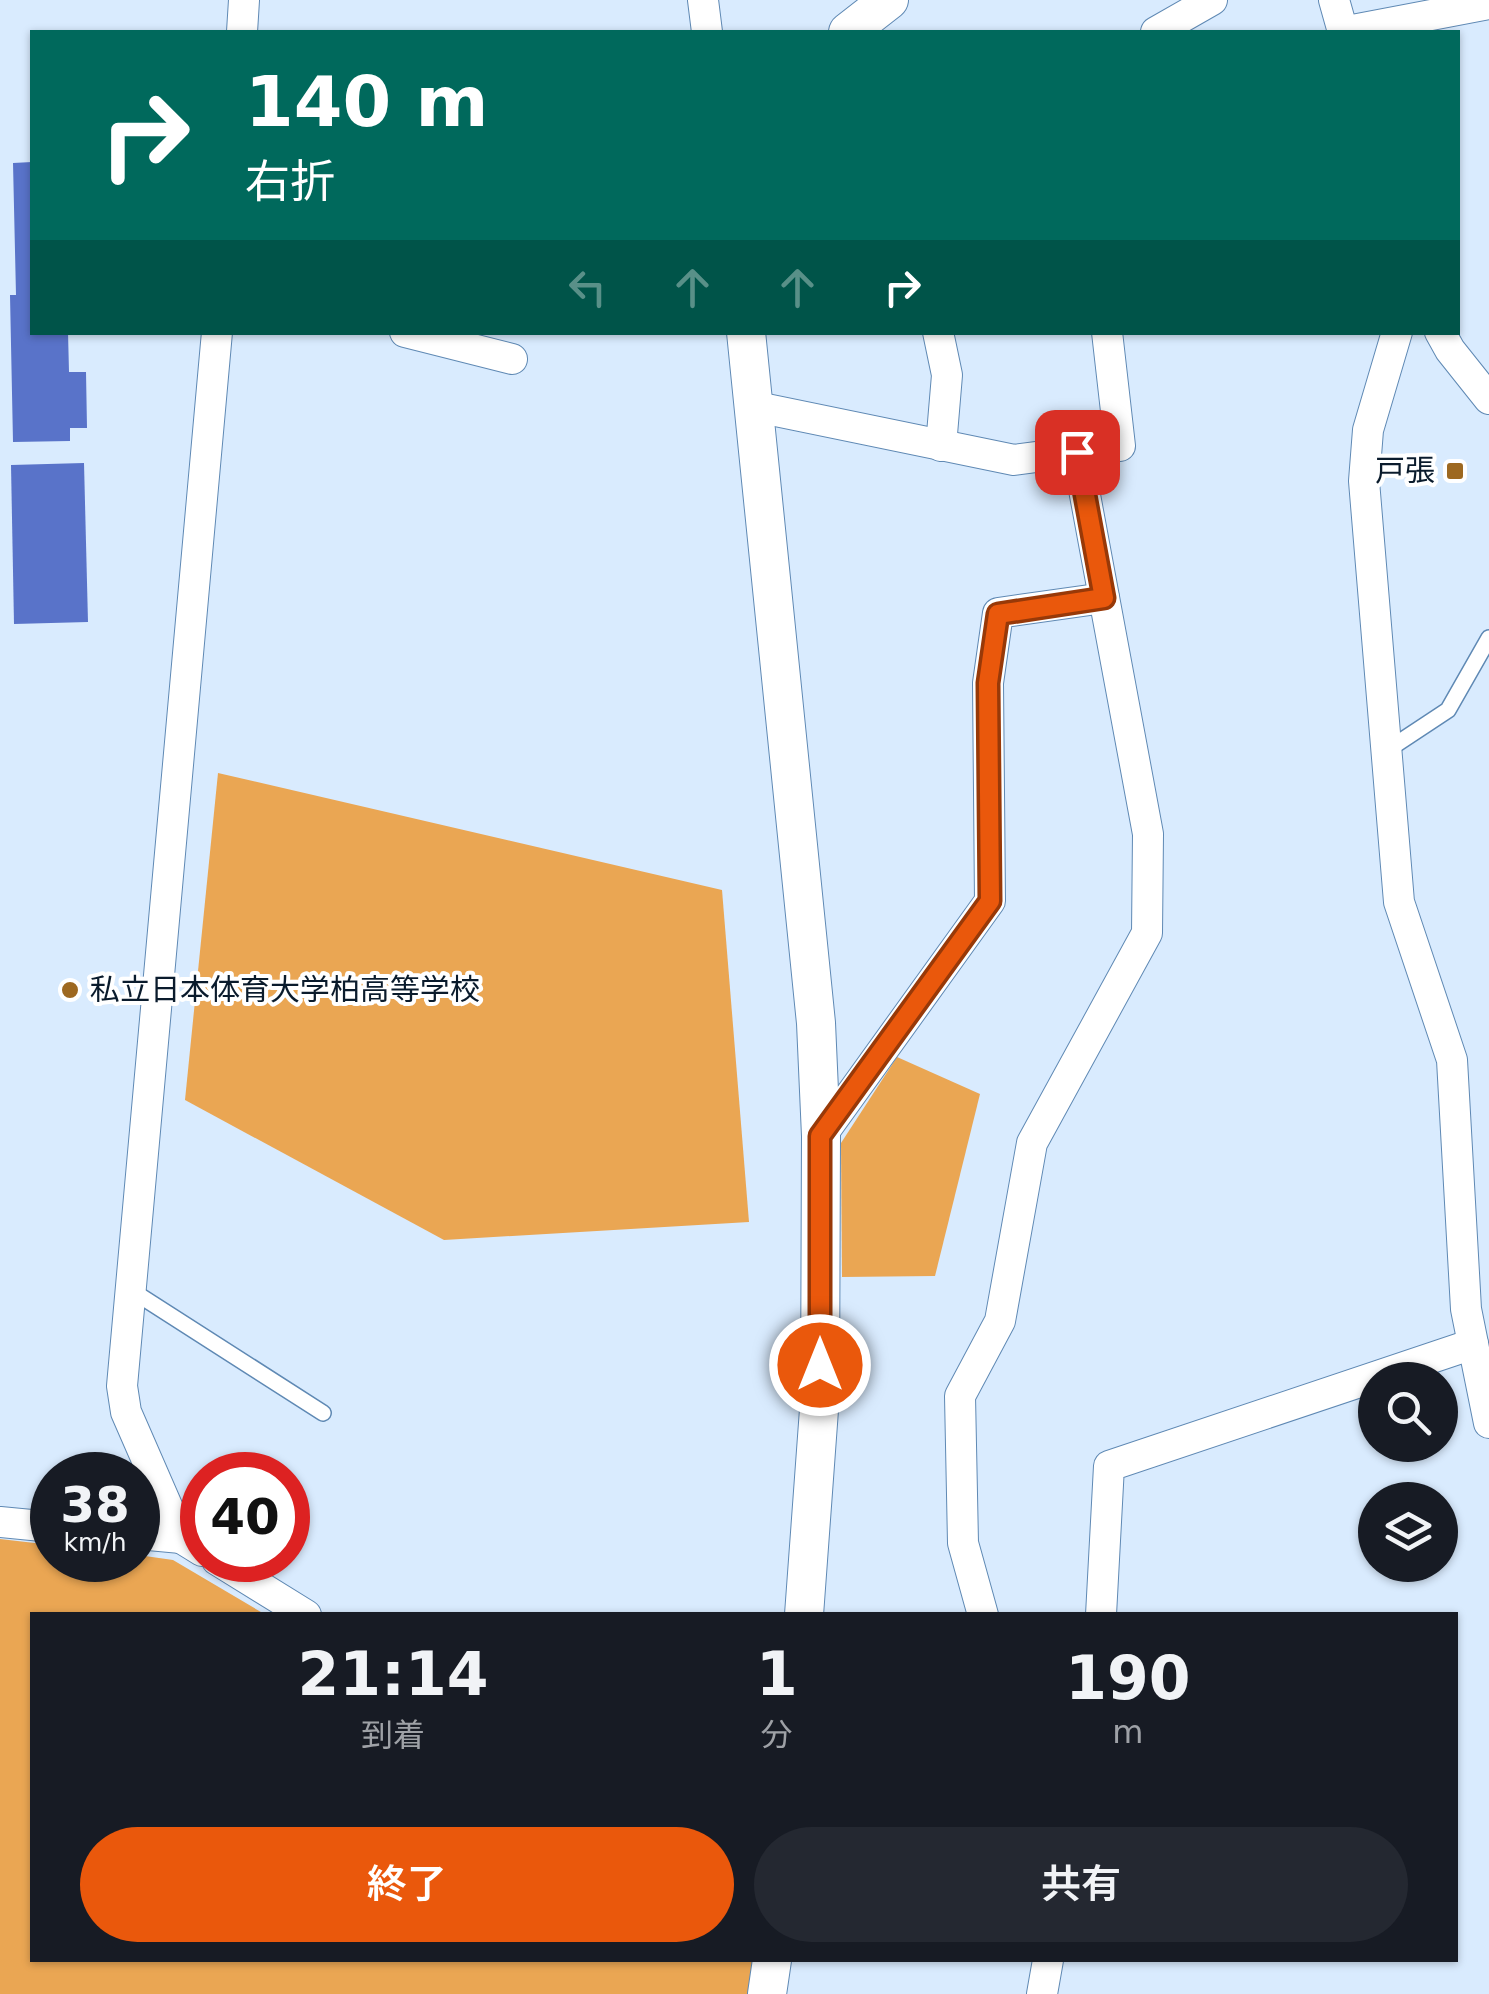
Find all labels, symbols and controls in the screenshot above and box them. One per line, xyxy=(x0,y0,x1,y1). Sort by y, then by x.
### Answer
text: 140 m xyxy=(245,61,488,143)
icon: right xyxy=(80,70,210,200)
text: 右折 xyxy=(245,155,335,208)
icon: left xyxy=(560,260,615,315)
icon: ahead xyxy=(665,260,720,315)
icon: ahead xyxy=(770,260,825,315)
icon: right xyxy=(875,260,930,315)
pin xyxy=(1035,410,1120,495)
icon: arrive xyxy=(1050,425,1105,480)
place label: 戸張 xyxy=(1375,453,1435,488)
marker: 戸張 xyxy=(1444,460,1466,482)
place label: 私立日本体育大学柏高等学校 xyxy=(90,972,480,1007)
marker: 私立日本体育大学柏高等学校 xyxy=(59,979,81,1001)
position arrow xyxy=(768,1313,872,1417)
map controls xyxy=(1358,1362,1458,1582)
button: search xyxy=(1358,1362,1458,1462)
speed limit sign: 40 xyxy=(180,1452,310,1582)
text: 38 xyxy=(60,1476,130,1534)
button: layers xyxy=(1358,1482,1458,1582)
text: km/h xyxy=(63,1528,127,1557)
text: 21:14 xyxy=(298,1639,489,1709)
text: 1 xyxy=(756,1639,798,1709)
text: 190 xyxy=(1065,1643,1191,1713)
text: m xyxy=(1112,1713,1143,1751)
text: 到着 xyxy=(361,1716,425,1754)
text: 分 xyxy=(761,1716,793,1754)
button: 終了 xyxy=(80,1827,734,1942)
button: 共有 xyxy=(754,1827,1408,1942)

